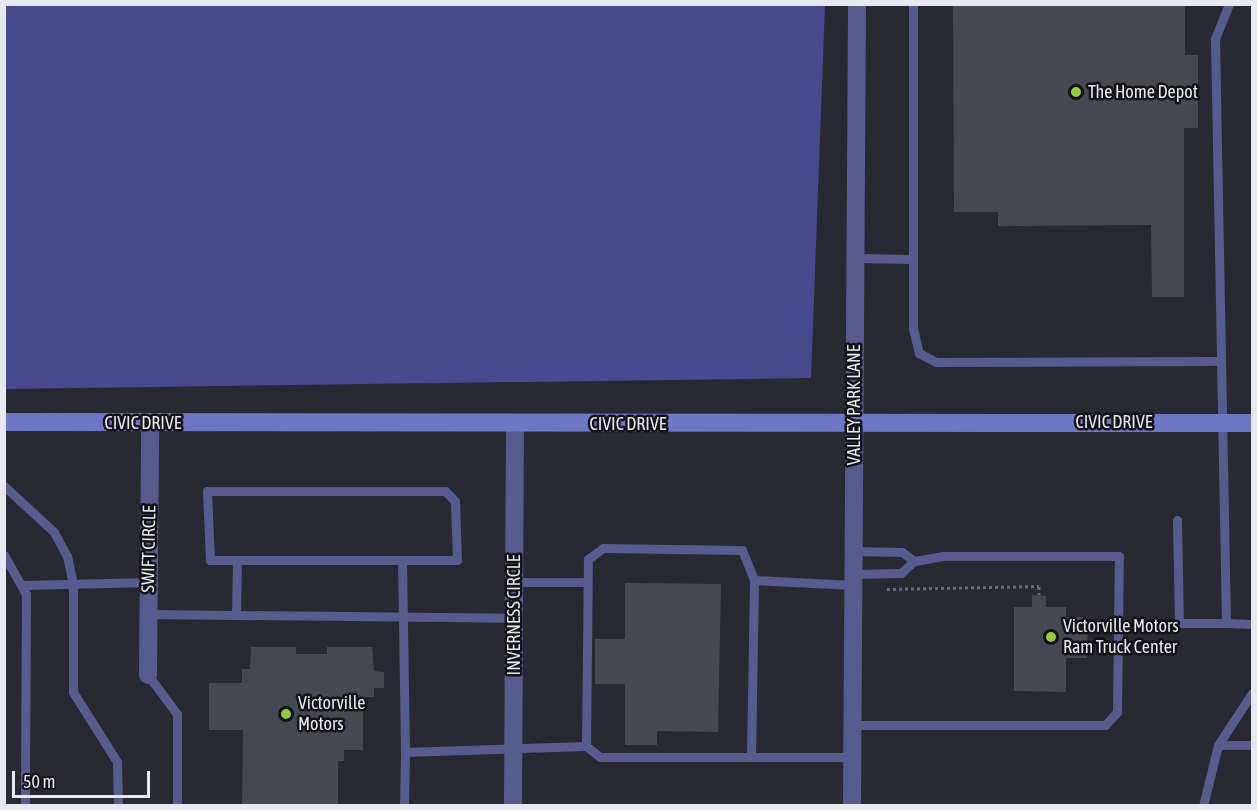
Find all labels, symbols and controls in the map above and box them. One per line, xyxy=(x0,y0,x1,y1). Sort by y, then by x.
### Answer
place label: The Home Depot xyxy=(1088,81,1198,103)
marker: The Home Depot xyxy=(1069,85,1083,99)
street label: VALLEY PARK LANE xyxy=(843,345,865,465)
street label: CIVIC DRIVE xyxy=(1076,411,1152,433)
street label: CIVIC DRIVE xyxy=(105,412,181,434)
street label: CIVIC DRIVE xyxy=(590,413,666,435)
street label: SWIFT CIRCLE xyxy=(137,505,161,593)
street label: INVERNESS CIRCLE xyxy=(503,555,525,675)
place label: Victorville Motors Ram Truck Center xyxy=(1063,616,1179,658)
marker: Victorville Motors Ram Truck Center xyxy=(1044,630,1058,644)
place label: Victorville Motors xyxy=(298,693,365,736)
marker: Victorville Motors xyxy=(279,707,293,721)
scale bar xyxy=(15,759,153,797)
text: 50 m xyxy=(23,771,55,792)

